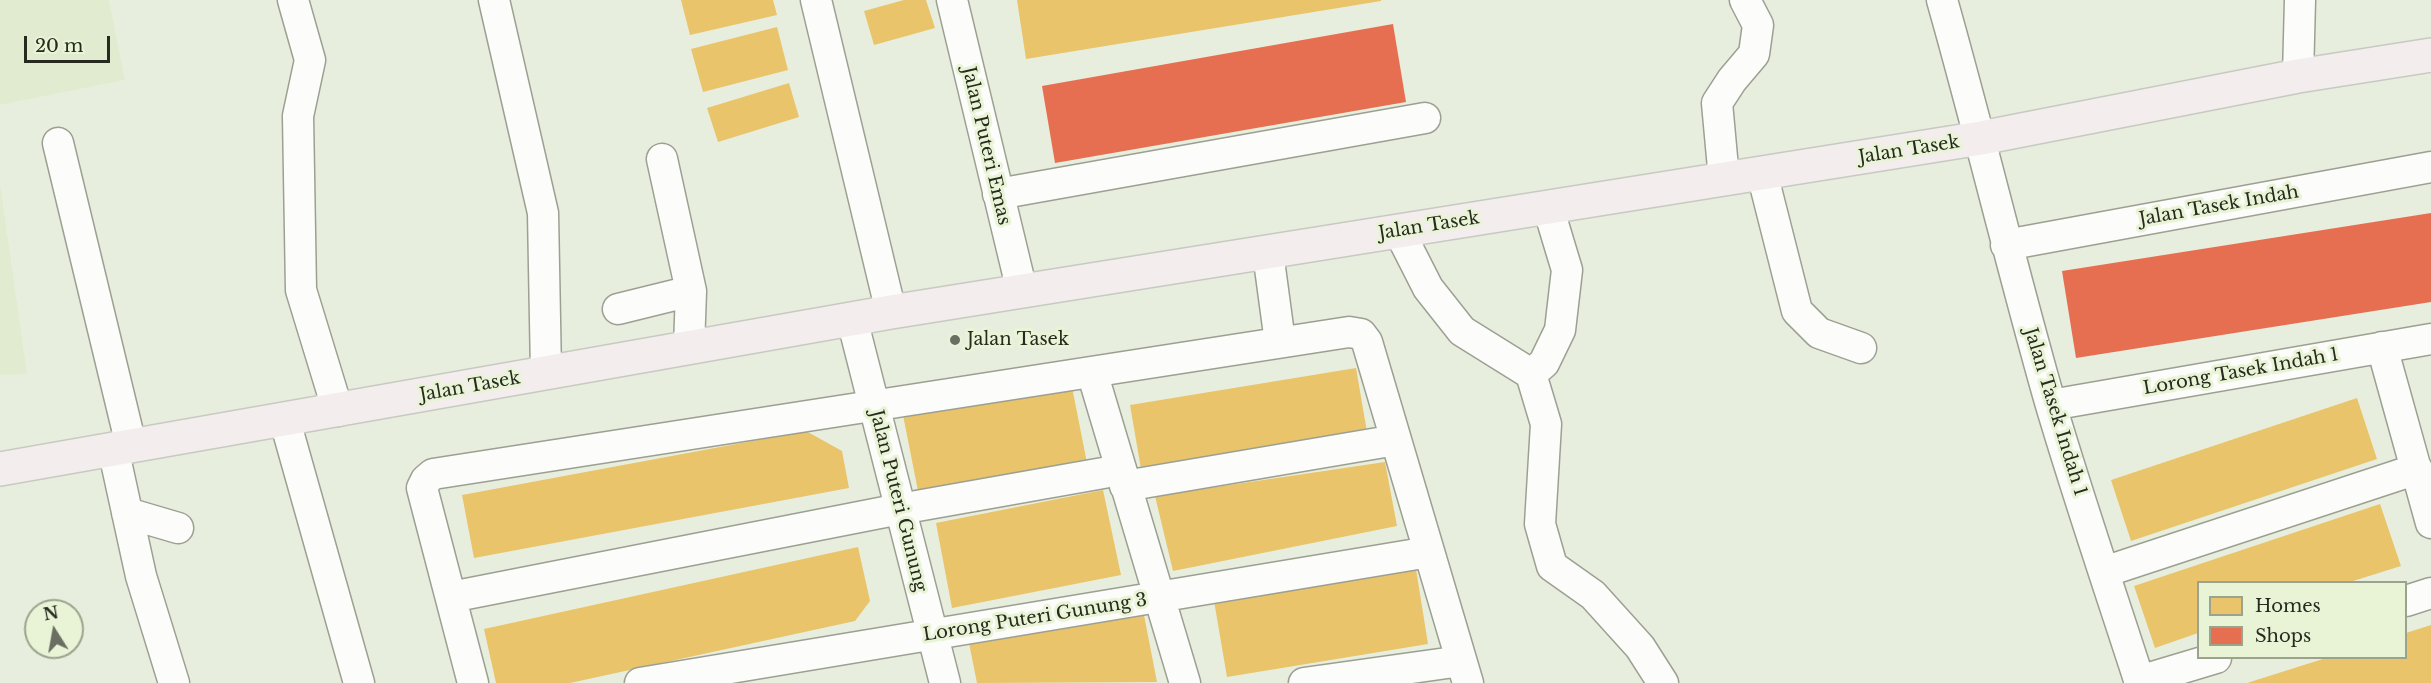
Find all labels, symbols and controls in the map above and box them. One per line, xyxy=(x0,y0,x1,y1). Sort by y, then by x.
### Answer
scale bar xyxy=(27,24,112,62)
text: 20 m xyxy=(35,35,83,57)
street label: Jalan Puteri Emas xyxy=(957,65,1015,227)
street label: Jalan Tasek xyxy=(1857,131,1961,169)
street label: Jalan Tasek Indah xyxy=(2138,181,2300,231)
street label: Jalan Tasek xyxy=(1377,207,1481,245)
street label: Jalan Tasek Indah 1 xyxy=(2019,325,2091,499)
place label: Jalan Tasek xyxy=(967,329,1069,351)
marker: Jalan Tasek xyxy=(948,333,962,347)
street label: Lorong Tasek Indah 1 xyxy=(2142,344,2340,400)
street label: Jalan Tasek xyxy=(418,368,522,406)
street label: Jalan Puteri Gunung xyxy=(865,408,931,594)
legend xyxy=(2197,581,2407,659)
street label: Lorong Puteri Gunung 3 xyxy=(921,590,1149,646)
text: Homes xyxy=(2255,595,2321,617)
north arrow xyxy=(24,599,84,659)
text: N xyxy=(42,602,60,625)
text: Shops xyxy=(2255,625,2311,647)

